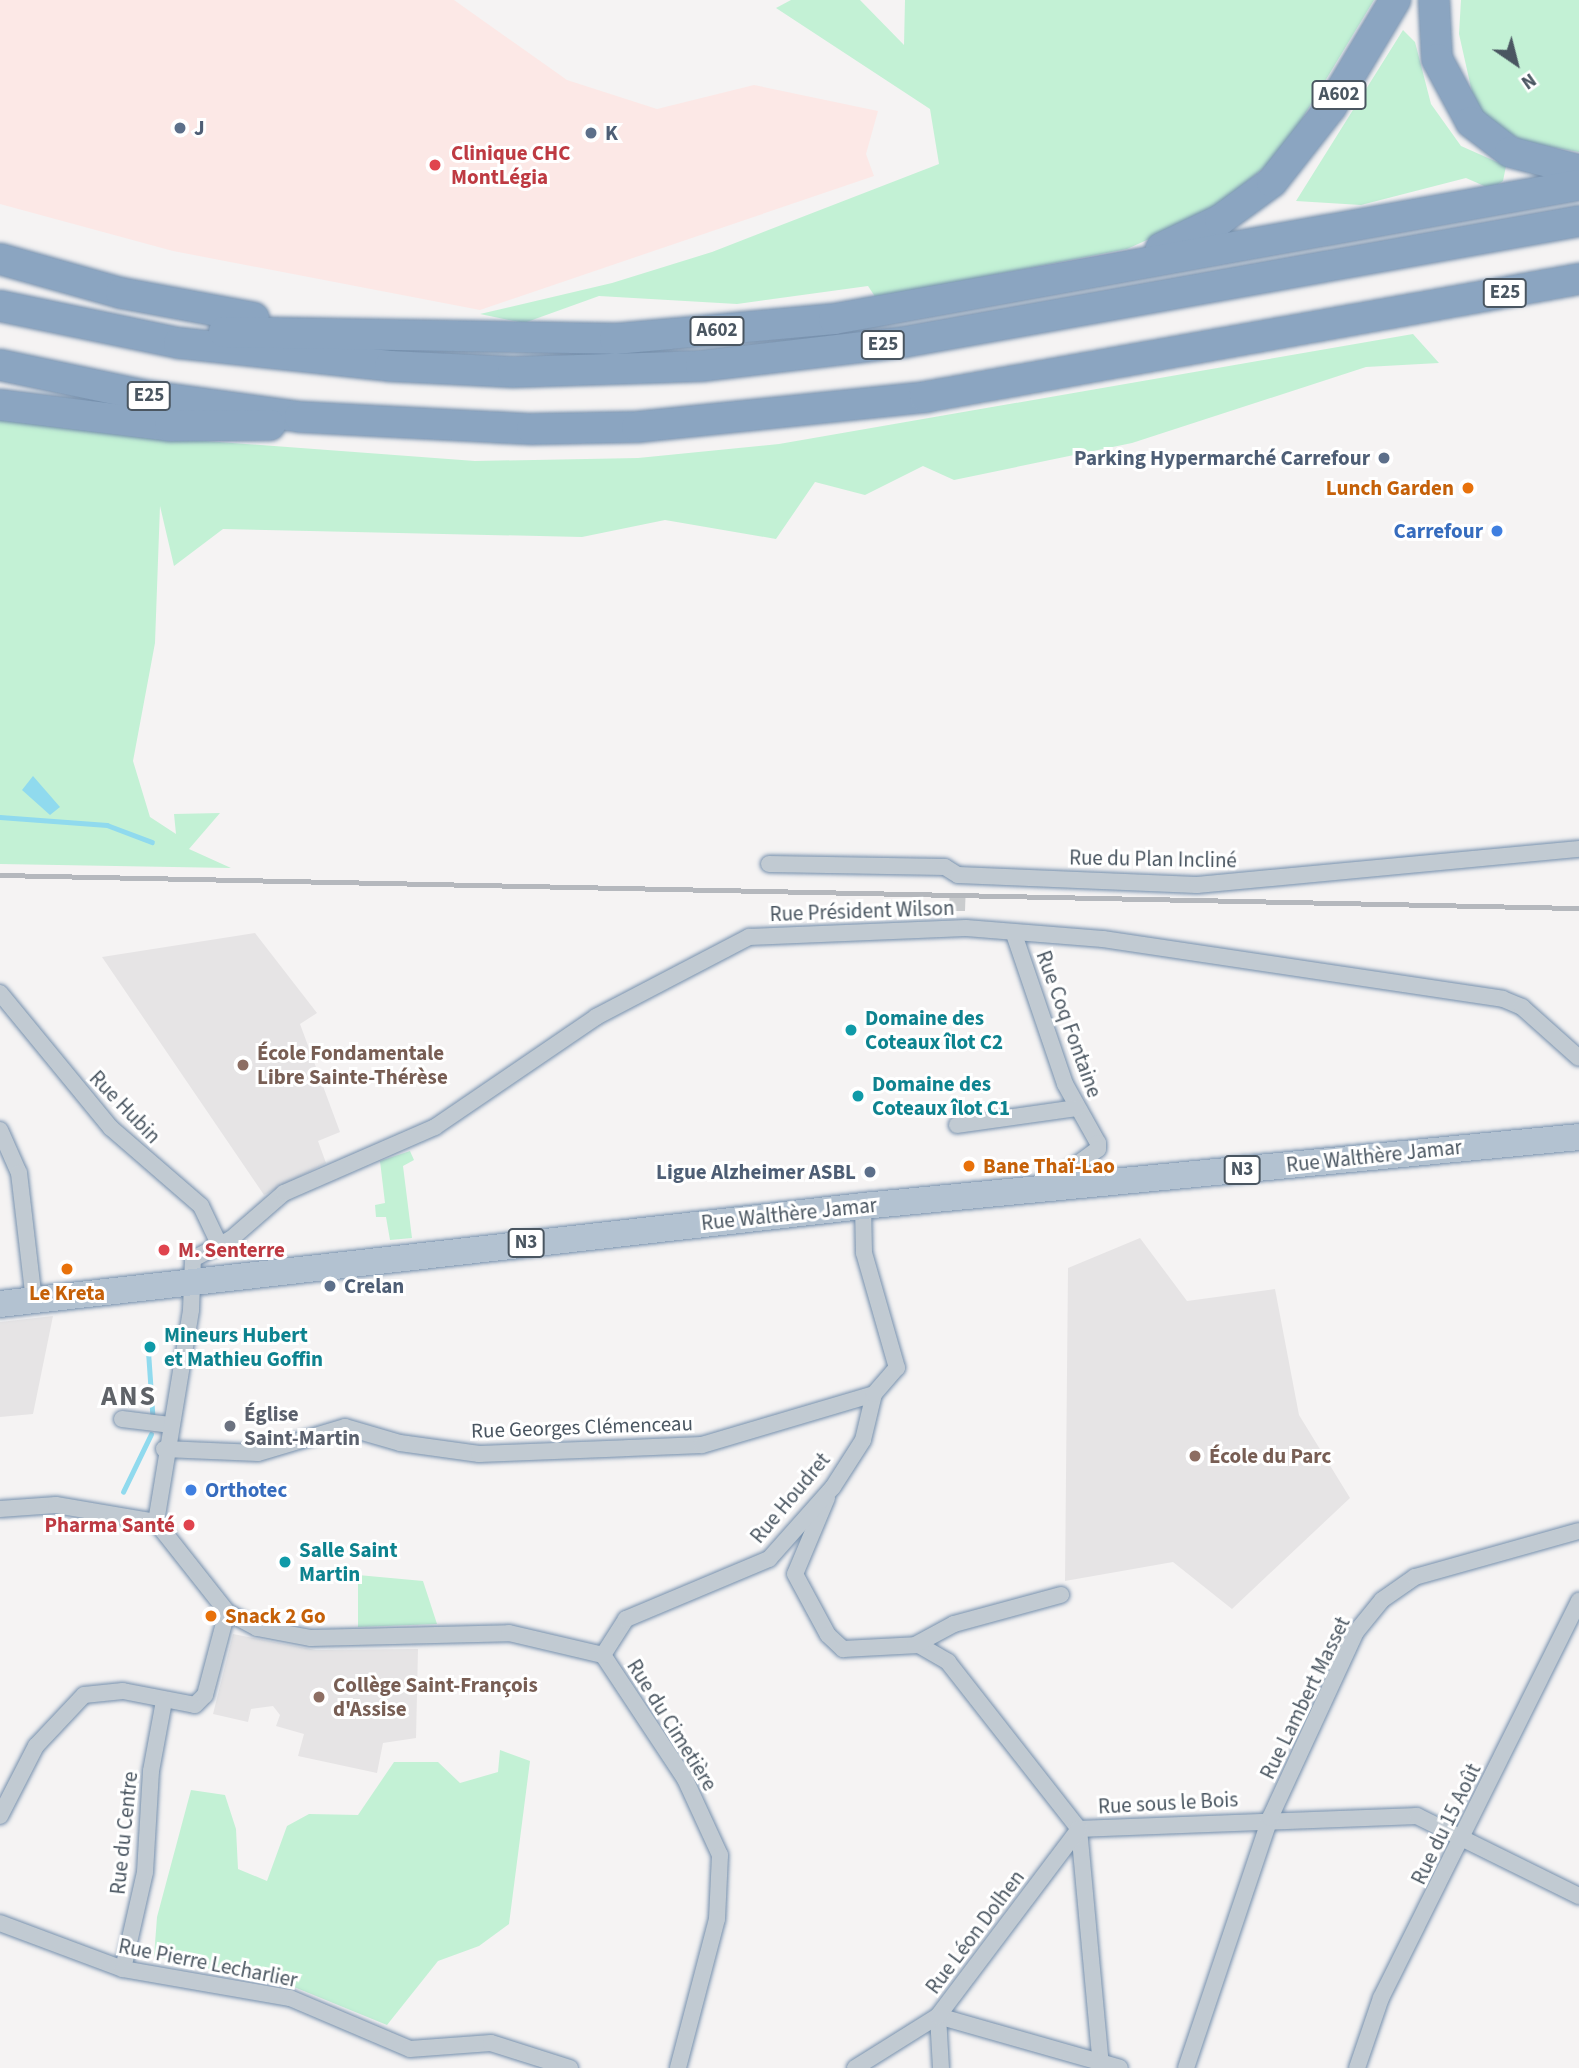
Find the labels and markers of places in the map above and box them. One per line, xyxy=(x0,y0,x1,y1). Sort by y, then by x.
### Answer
place label: J xyxy=(194,115,205,141)
marker: J xyxy=(172,120,188,136)
place label: K xyxy=(605,120,618,146)
marker: K xyxy=(583,125,599,141)
place label: Clinique CHC MontLégia xyxy=(451,140,570,190)
marker: Clinique CHC MontLégia xyxy=(425,155,445,175)
place label: Parking Hypermarché Carrefour xyxy=(1074,445,1370,471)
marker: Parking Hypermarché Carrefour xyxy=(1376,450,1392,466)
place label: Lunch Garden xyxy=(1326,475,1454,501)
marker: Lunch Garden xyxy=(1460,480,1476,496)
place label: Carrefour xyxy=(1394,518,1483,544)
marker: Carrefour xyxy=(1489,523,1505,539)
place label: Domaine des Coteaux îlot C2 xyxy=(865,1005,1003,1055)
marker: Domaine des Coteaux îlot C2 xyxy=(843,1022,859,1038)
place label: École Fondamentale Libre Sainte-Thérèse xyxy=(257,1040,448,1090)
marker: École Fondamentale Libre Sainte-Thérèse xyxy=(235,1057,251,1073)
place label: Domaine des Coteaux îlot C1 xyxy=(872,1071,1010,1121)
marker: Domaine des Coteaux îlot C1 xyxy=(850,1088,866,1104)
place label: Bane Thaï-Lao xyxy=(983,1153,1115,1179)
marker: Bane Thaï-Lao xyxy=(961,1158,977,1174)
place label: Ligue Alzheimer ASBL xyxy=(656,1159,856,1185)
marker: Ligue Alzheimer ASBL xyxy=(862,1164,878,1180)
place label: M. Senterre xyxy=(178,1237,285,1263)
marker: M. Senterre xyxy=(156,1242,172,1258)
marker: Le Kreta xyxy=(59,1261,75,1277)
place label: Crelan xyxy=(344,1273,404,1299)
marker: Crelan xyxy=(322,1278,338,1294)
place label: Le Kreta xyxy=(29,1280,105,1306)
place label: Mineurs Hubert et Mathieu Goffin xyxy=(164,1322,323,1372)
marker: Mineurs Hubert et Mathieu Goffin xyxy=(142,1339,158,1355)
place label: Église Saint-Martin xyxy=(244,1401,360,1451)
marker: Église Saint-Martin xyxy=(222,1418,238,1434)
place label: École du Parc xyxy=(1209,1443,1331,1469)
marker: École du Parc xyxy=(1187,1448,1203,1464)
place label: Orthotec xyxy=(205,1477,287,1503)
marker: Orthotec xyxy=(183,1482,199,1498)
place label: Pharma Santé xyxy=(45,1512,175,1538)
marker: Pharma Santé xyxy=(181,1517,197,1533)
place label: Salle Saint Martin xyxy=(299,1537,397,1587)
marker: Salle Saint Martin xyxy=(277,1554,293,1570)
place label: Snack 2 Go xyxy=(225,1603,326,1629)
marker: Snack 2 Go xyxy=(203,1608,219,1624)
place label: Collège Saint-François d'Assise xyxy=(333,1672,538,1722)
marker: Collège Saint-François d'Assise xyxy=(311,1689,327,1705)

